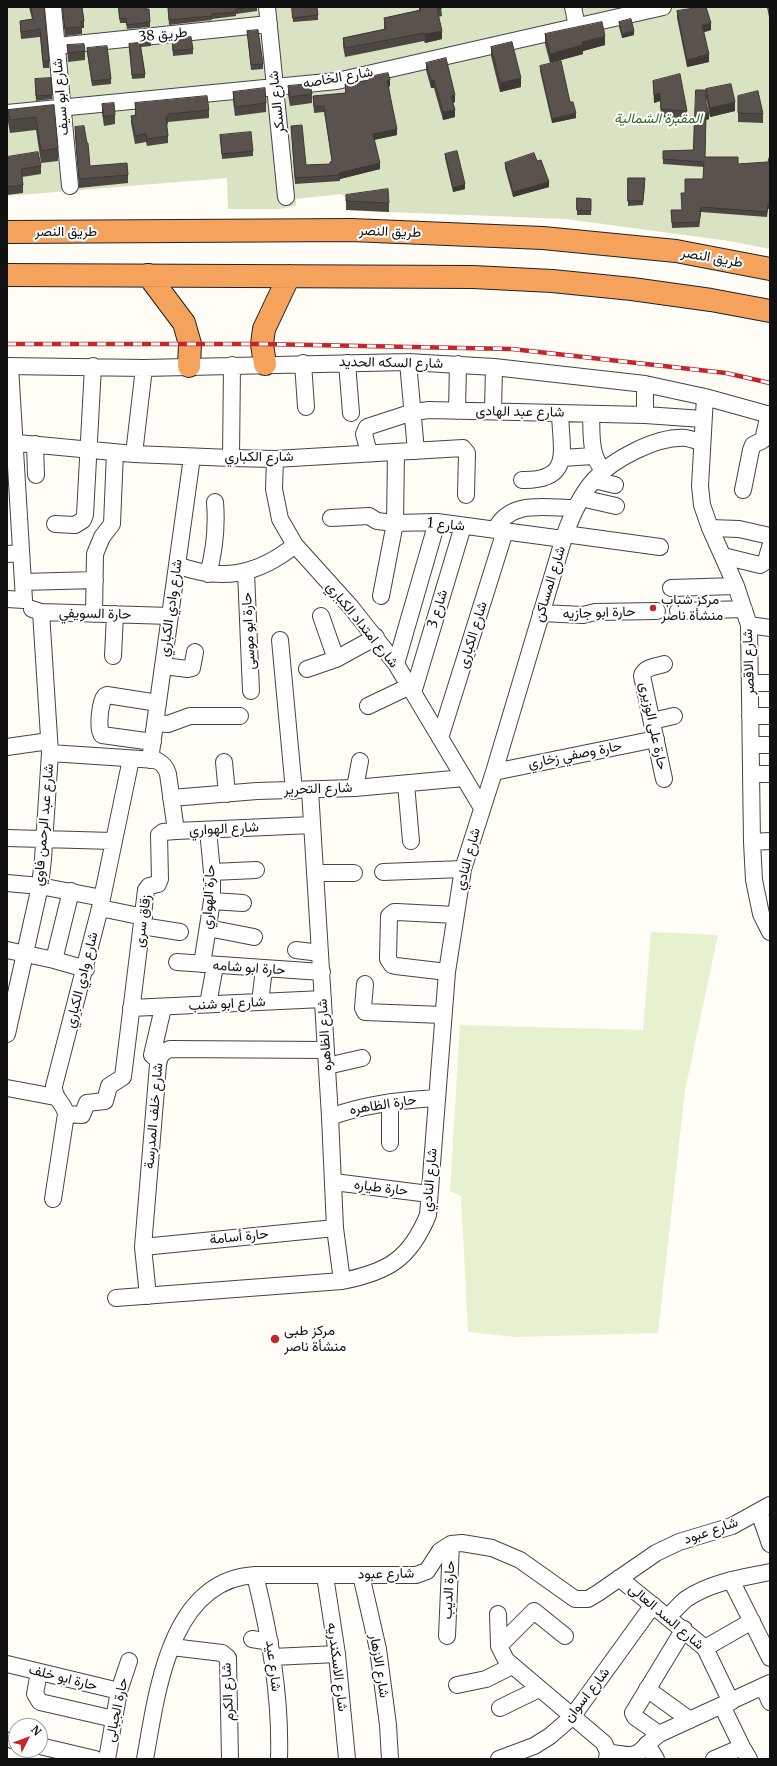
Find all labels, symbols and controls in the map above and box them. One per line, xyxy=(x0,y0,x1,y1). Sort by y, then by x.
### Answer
street label: طريق 38 xyxy=(138,24,188,46)
street label: شارع ابو سيف xyxy=(49,58,73,136)
street label: شارع الخاصه xyxy=(302,64,374,92)
street label: شارع السكر xyxy=(265,70,289,134)
park label: المقبرة الشمالية xyxy=(614,111,702,127)
street label: طريق النصر xyxy=(359,223,421,241)
street label: طريق النصر xyxy=(35,224,97,240)
street label: طريق النصر xyxy=(680,244,744,272)
street label: شارع السكه الحديد xyxy=(339,354,443,372)
street label: شارع عبد الهادى xyxy=(475,403,565,421)
street label: شارع الكباري xyxy=(224,449,294,465)
street label: شارع 1 xyxy=(426,515,466,535)
street label: شارع المساكن xyxy=(530,544,570,624)
street label: شارع وادي الكباري xyxy=(156,558,186,658)
street label: شارع امتداد الكباري xyxy=(322,579,402,671)
street label: شارع 3 xyxy=(424,588,452,630)
street label: حارة ابو موسى xyxy=(239,592,259,670)
place label: مركز شباب منشأة ناصر xyxy=(661,592,723,624)
street label: شارع الكبارى xyxy=(455,600,491,670)
street label: حارة ابو جازيه xyxy=(562,603,636,623)
marker: مركز شباب منشأة ناصر xyxy=(648,603,658,613)
street label: حارة السويفي xyxy=(59,605,131,623)
street label: شارع الاقصر xyxy=(739,628,759,696)
street label: حارة على الوزيرى xyxy=(636,681,670,771)
street label: حارة وصفي زخاري xyxy=(527,738,623,772)
street label: شارع عبد الرحمن فاوي xyxy=(30,763,58,887)
street label: شارع التحرير xyxy=(283,779,353,799)
street label: شارع الهواري xyxy=(189,819,259,839)
street label: شارع النادي xyxy=(452,826,484,892)
street label: حارة الهواري xyxy=(199,864,219,930)
street label: زقاق سرى xyxy=(131,893,155,949)
street label: شارع وادي الكباري xyxy=(62,930,102,1030)
street label: حارة ابو شامه xyxy=(212,957,286,979)
street label: شارع ابو شنب xyxy=(188,994,266,1014)
street label: شارع الظاهره xyxy=(314,998,336,1072)
street label: شارع خلف المدرسة xyxy=(141,1062,167,1170)
street label: حارة الظاهره xyxy=(348,1091,418,1119)
street label: شارع النادي xyxy=(419,1148,441,1212)
street label: حارة طياره xyxy=(353,1176,409,1200)
street label: حارة أسامة xyxy=(209,1226,269,1248)
place label: مركز طبى منشأة ناصر xyxy=(284,1323,346,1356)
marker: مركز طبى منشأة ناصر xyxy=(269,1333,281,1345)
street label: شارع عبود xyxy=(682,1514,740,1548)
street label: حارة الديب xyxy=(439,1560,459,1620)
street label: شارع عبود xyxy=(358,1565,414,1583)
street label: شارع السد العالى xyxy=(625,1581,707,1653)
street label: شارع الاسكندريه xyxy=(323,1622,351,1712)
street label: شارع الازهار xyxy=(366,1633,392,1699)
street label: شارع عيد xyxy=(262,1640,284,1692)
street label: حارة ابو خلف xyxy=(27,1661,99,1695)
street label: شارع الكرم xyxy=(218,1662,238,1722)
street label: شارع اسوان xyxy=(560,1664,614,1726)
street label: حارة الجبالى xyxy=(102,1676,132,1744)
north arrow xyxy=(8,1718,48,1758)
text: N xyxy=(28,1723,44,1739)

